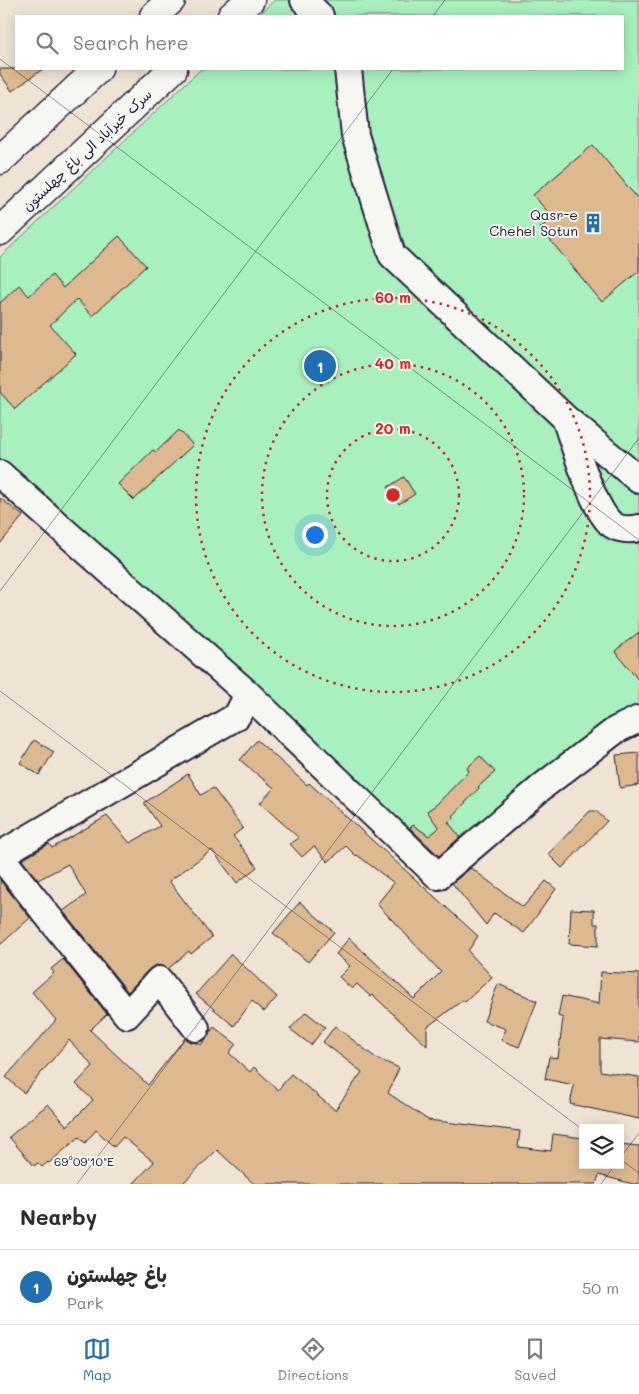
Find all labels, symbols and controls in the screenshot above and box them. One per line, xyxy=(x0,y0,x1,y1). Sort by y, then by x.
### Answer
search box xyxy=(15,15,624,70)
icon: search xyxy=(33,29,61,57)
text: Search here xyxy=(73,30,189,55)
street label: سرک خیرآباد الی باغ چهلستون xyxy=(18,84,156,216)
place label: Qasr-e Chehel Sotun xyxy=(489,205,578,240)
building icon: Qasr-e Chehel Sotun xyxy=(582,212,604,234)
text: 60 m xyxy=(375,287,411,307)
pin: 1 xyxy=(304,347,336,385)
text: 40 m xyxy=(375,353,411,373)
text: 20 m xyxy=(375,418,411,438)
centre of rings xyxy=(384,486,402,504)
your location xyxy=(302,522,328,548)
map controls xyxy=(579,1124,624,1169)
button: layers xyxy=(579,1124,624,1169)
text: 69°09'10"E xyxy=(54,1153,114,1169)
text: Nearby xyxy=(20,1203,97,1230)
text: باغ چهلستون xyxy=(67,1262,167,1287)
text: 1 xyxy=(32,1277,40,1298)
text: 50 m xyxy=(582,1277,619,1298)
text: Park xyxy=(67,1292,103,1313)
tab: Map xyxy=(83,1335,111,1384)
tab: Directions xyxy=(277,1335,349,1384)
tab: Saved xyxy=(514,1335,556,1384)

